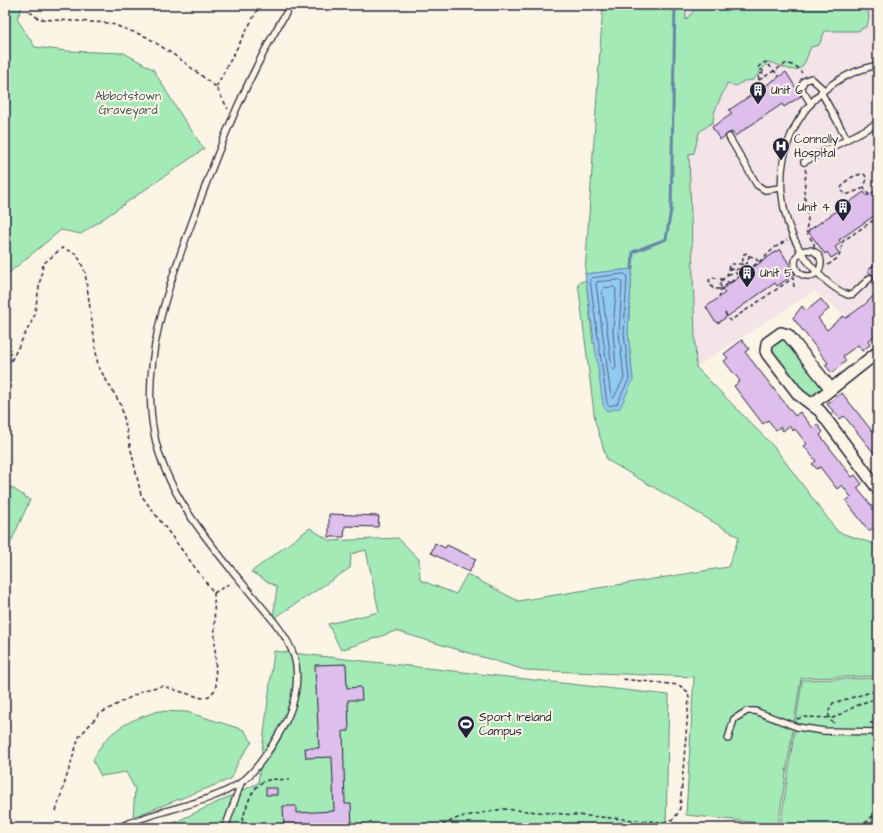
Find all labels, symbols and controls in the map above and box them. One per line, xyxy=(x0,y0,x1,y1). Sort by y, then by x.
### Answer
building icon: Unit 6 xyxy=(748,80,768,105)
place label: Unit 6 xyxy=(771,82,803,99)
park label: Abbotstown Graveyard xyxy=(95,88,161,120)
place label: Connolly Hospital xyxy=(794,131,839,162)
hospital icon: Connolly Hospital xyxy=(771,136,791,161)
building icon: Unit 4 xyxy=(833,197,853,222)
place label: Unit 4 xyxy=(798,199,830,216)
building icon: Unit 5 xyxy=(737,263,757,288)
place label: Unit 5 xyxy=(760,265,793,282)
place label: Sport Ireland Campus xyxy=(479,709,552,740)
sports icon: Sport Ireland Campus xyxy=(456,714,476,739)

